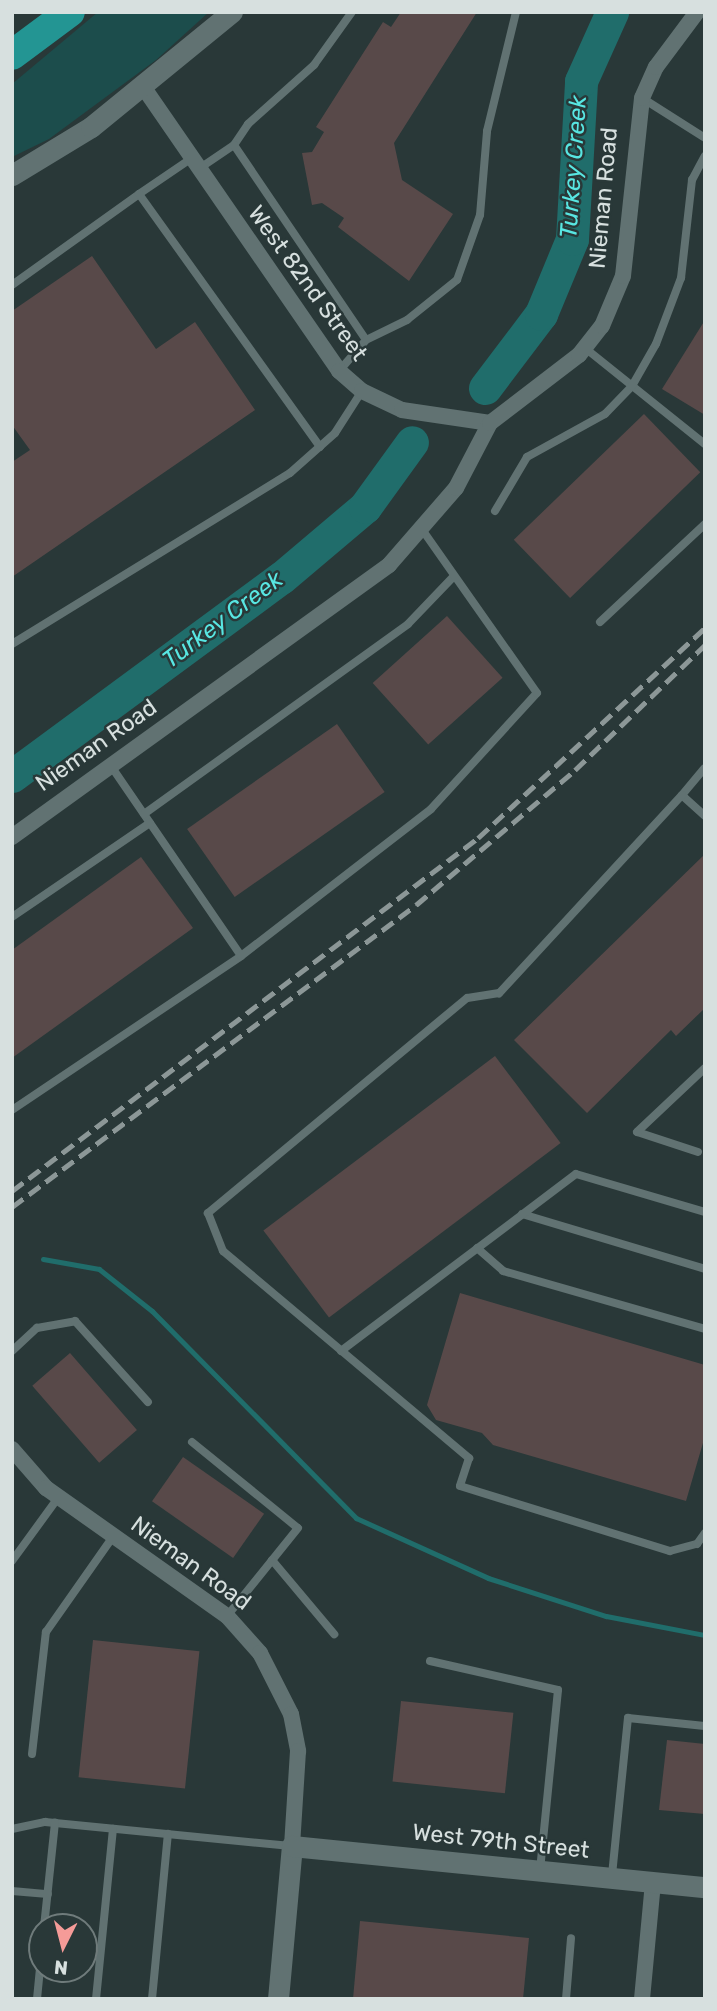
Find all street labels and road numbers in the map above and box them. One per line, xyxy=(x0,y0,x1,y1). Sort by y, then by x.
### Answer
street label: Nieman Road xyxy=(583,126,623,270)
street label: West 82nd Street xyxy=(242,200,374,366)
street label: Nieman Road xyxy=(30,693,162,797)
street label: Nieman Road xyxy=(126,1510,256,1616)
street label: West 79th Street xyxy=(411,1818,591,1864)

